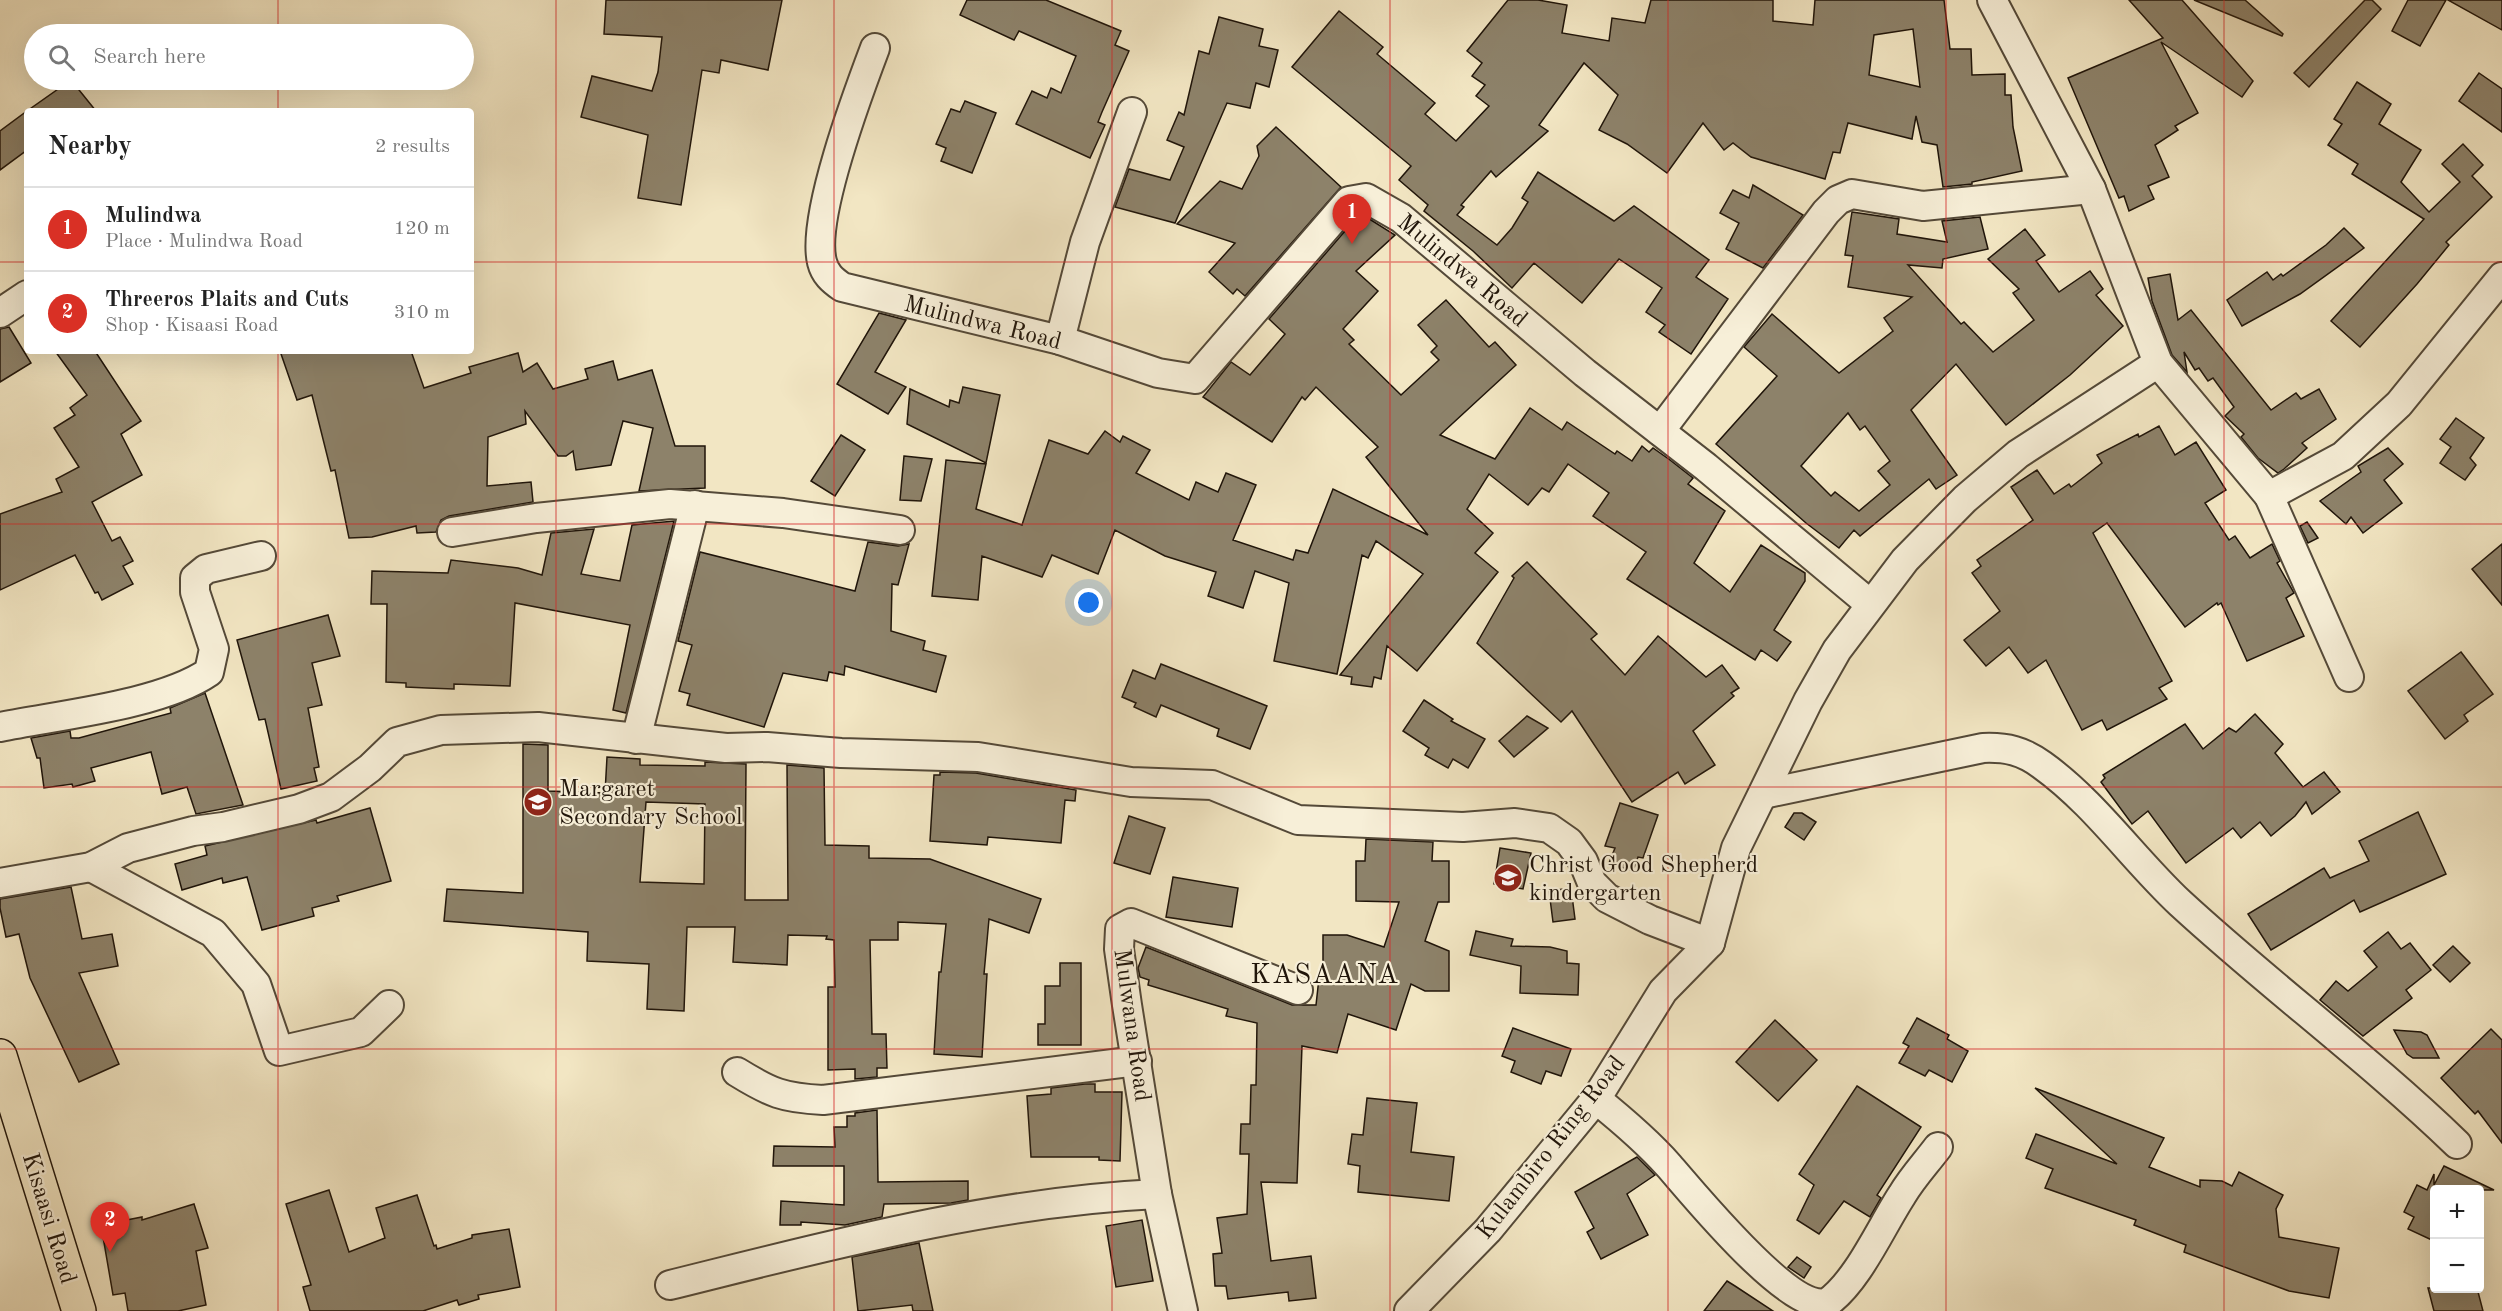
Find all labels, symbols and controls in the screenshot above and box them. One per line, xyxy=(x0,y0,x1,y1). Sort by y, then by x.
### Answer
search box xyxy=(24,24,474,90)
icon: search xyxy=(45,41,78,74)
text: Search here xyxy=(93,46,206,68)
text: Nearby xyxy=(48,134,132,160)
text: 2 results xyxy=(375,137,450,157)
pin: 1 xyxy=(1332,194,1372,244)
text: Mulindwa xyxy=(105,205,201,227)
street label: Mulindwa Road xyxy=(1392,211,1531,333)
text: 1 xyxy=(62,219,73,239)
text: 120 m xyxy=(394,219,450,239)
text: Place · Mulindwa Road xyxy=(105,232,303,252)
text: Threeros Plaits and Cuts xyxy=(105,289,349,311)
street label: Mulindwa Road xyxy=(901,293,1064,355)
text: 2 xyxy=(62,303,73,323)
text: 310 m xyxy=(394,303,450,323)
text: Shop · Kisaasi Road xyxy=(105,316,279,336)
your location xyxy=(1074,588,1103,617)
place label: Margaret Secondary School xyxy=(559,778,743,830)
school or university icon: Margaret Secondary School xyxy=(522,786,554,818)
place label: Christ Good Shepherd kindergarten xyxy=(1529,854,1758,906)
school or university icon: Christ Good Shepherd kindergarten xyxy=(1492,862,1524,894)
street label: Mulwana Road xyxy=(1108,947,1154,1103)
district label: KASAANA xyxy=(1250,962,1400,989)
street label: Kulambiro Ring Road xyxy=(1473,1052,1630,1244)
street label: Kisaasi Road xyxy=(17,1150,79,1287)
map controls xyxy=(2430,1185,2484,1293)
button: + xyxy=(2430,1185,2484,1239)
pin: 2 xyxy=(90,1202,130,1252)
button: − xyxy=(2430,1239,2484,1293)

